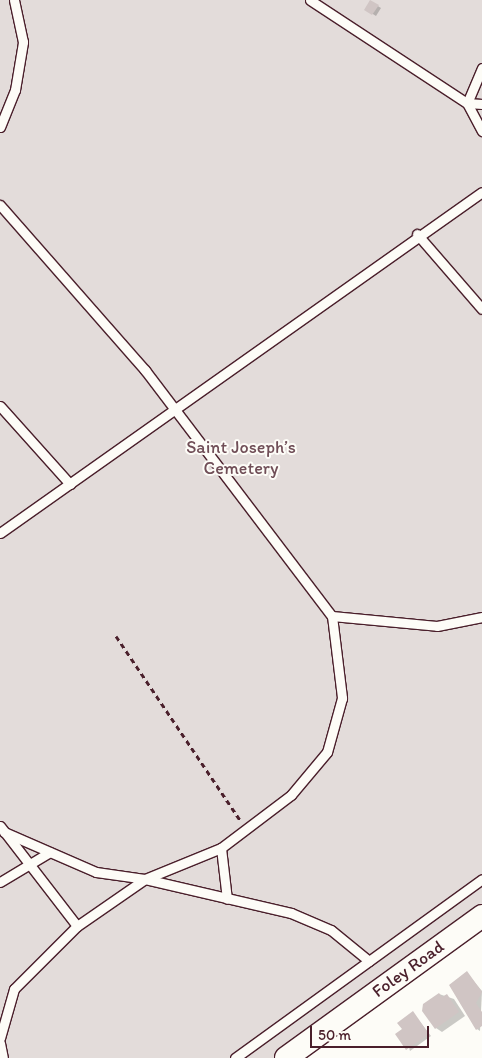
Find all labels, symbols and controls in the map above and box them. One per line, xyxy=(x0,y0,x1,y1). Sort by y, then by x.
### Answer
park label: Saint Joseph’s Cemetery xyxy=(186,437,296,479)
street label: Foley Road xyxy=(368,936,448,1002)
scale bar xyxy=(312,1016,431,1048)
text: 50 m xyxy=(318,1026,351,1044)

